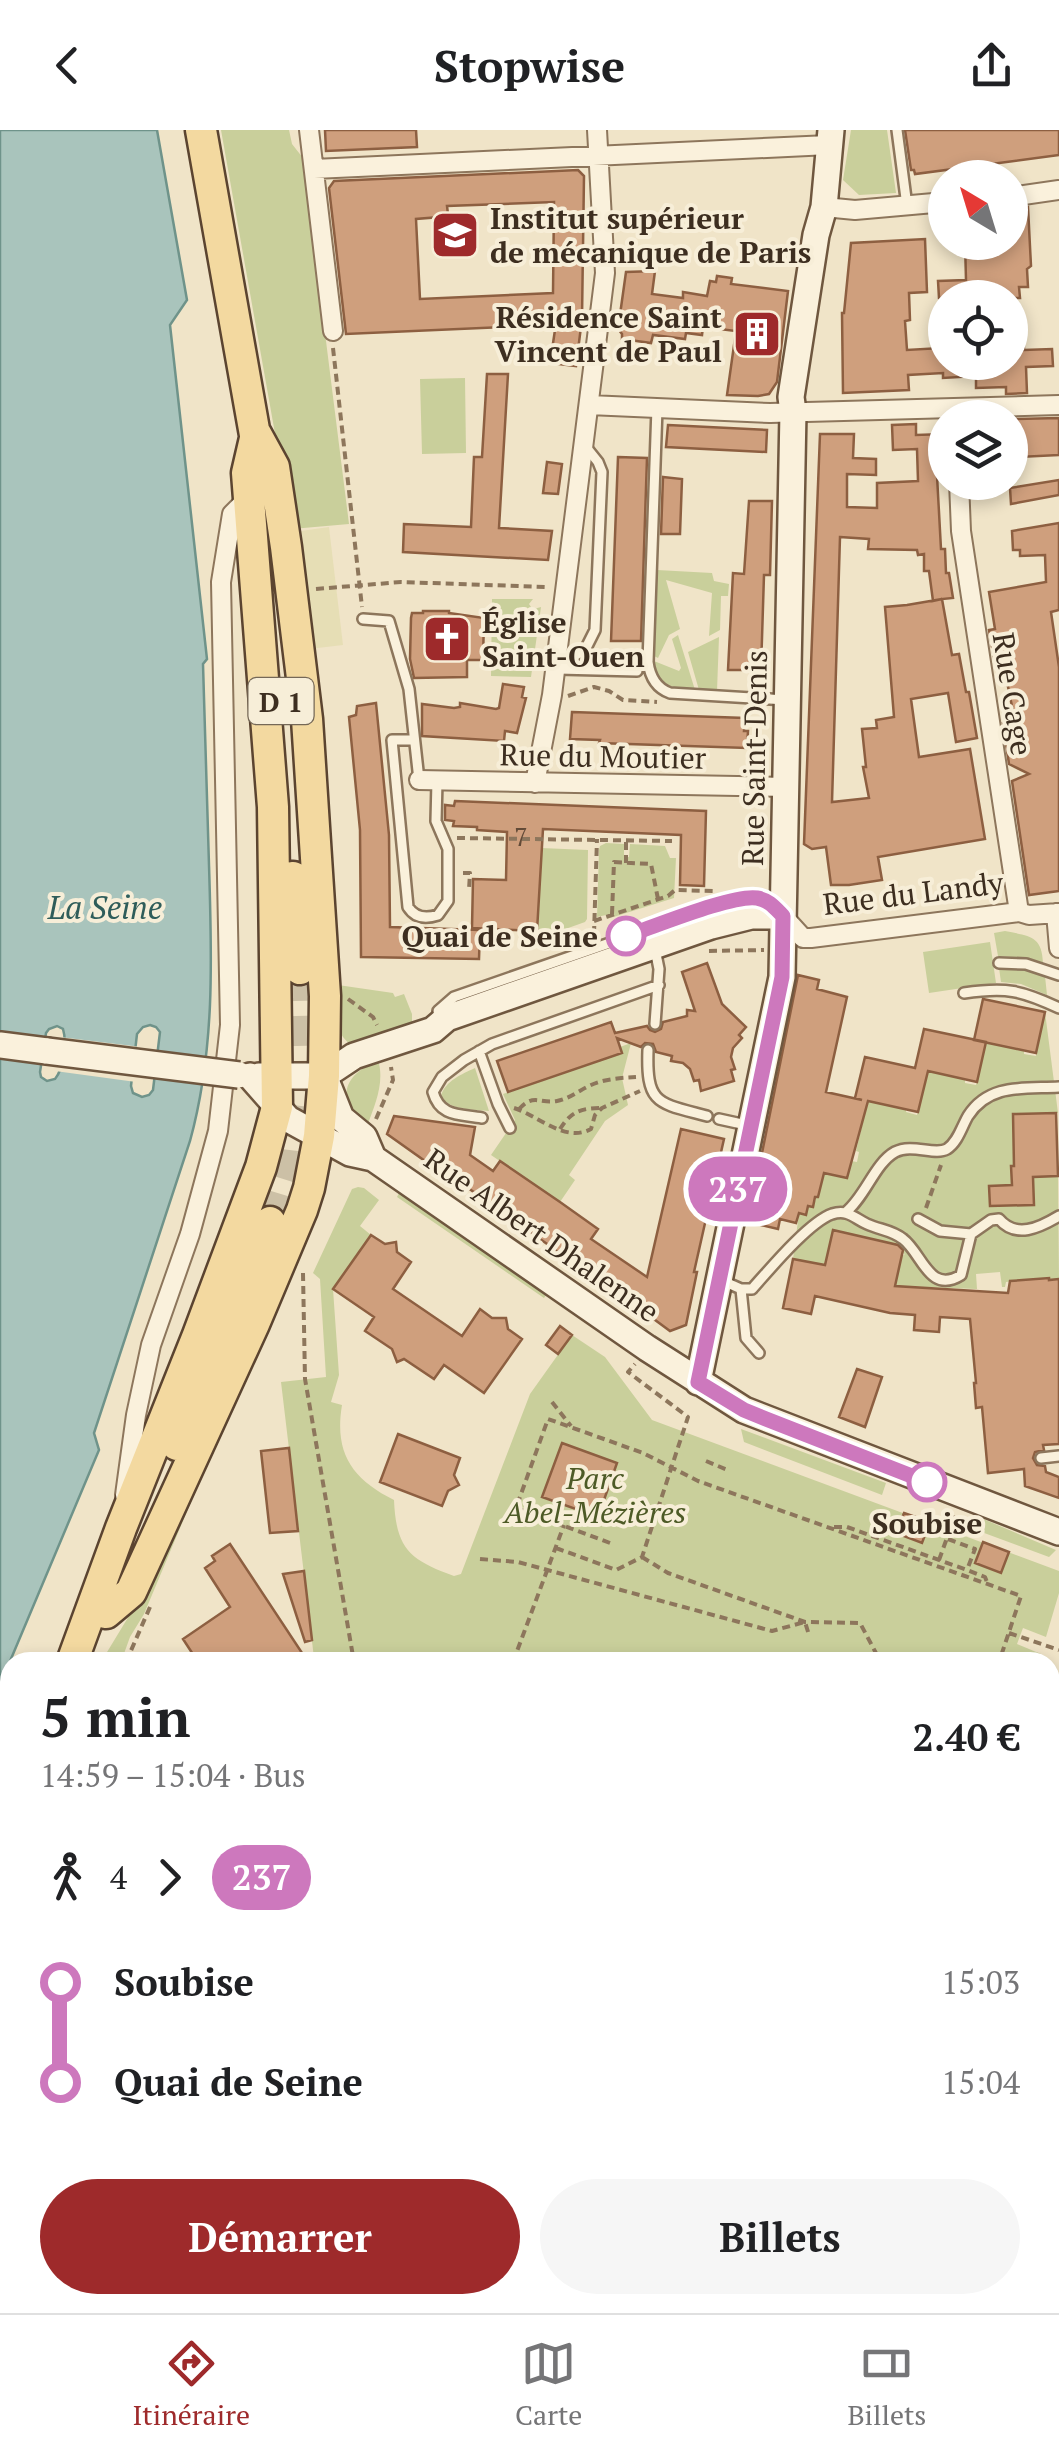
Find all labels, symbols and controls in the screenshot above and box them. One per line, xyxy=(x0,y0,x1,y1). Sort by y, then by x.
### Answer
text: Stopwise xyxy=(434,35,625,95)
icon: back xyxy=(40,38,95,93)
icon: share xyxy=(964,38,1019,93)
north arrow xyxy=(928,160,1028,260)
map controls xyxy=(928,160,1028,500)
place label: Institut supérieur de mécanique de Paris xyxy=(490,198,811,272)
school or university icon: Institut supérieur de mécanique de Paris xyxy=(429,209,481,261)
button: locate xyxy=(928,280,1028,380)
place label: Résidence Saint Vincent de Paul xyxy=(495,297,722,371)
building icon: Résidence Saint Vincent de Paul xyxy=(731,308,783,360)
button: layers xyxy=(928,400,1028,500)
place label: Église Saint-Ouen xyxy=(482,602,645,676)
church icon: Église Saint-Ouen xyxy=(421,613,473,665)
street label: Rue Cage xyxy=(984,630,1042,758)
street label: Rue Saint-Denis xyxy=(732,650,776,866)
road number: D 1 xyxy=(248,678,314,724)
street label: Rue du Moutier xyxy=(499,734,707,778)
house number: 7 xyxy=(514,820,528,853)
street label: Rue du Landy xyxy=(821,862,1006,924)
water label: La Seine xyxy=(47,886,162,928)
place label: Quai de Seine xyxy=(402,916,598,956)
marker: Quai de Seine xyxy=(607,917,645,955)
street label: Rue Albert Dhalenne xyxy=(417,1139,667,1331)
line badge: 237 xyxy=(680,1156,796,1222)
text: 237 xyxy=(708,1166,768,1212)
park label: Parc Abel-Mézières xyxy=(502,1458,686,1532)
marker: Soubise xyxy=(908,1463,946,1501)
place label: Soubise xyxy=(872,1503,982,1543)
text: 5 min xyxy=(40,1680,190,1753)
text: 2.40 € xyxy=(913,1712,1020,1762)
text: 14:59 – 15:04 · Bus xyxy=(40,1754,306,1796)
icon: walk xyxy=(40,1850,95,1905)
icon: forward xyxy=(142,1850,197,1905)
text: 237 xyxy=(232,1854,291,1900)
text: 4 xyxy=(110,1856,127,1898)
text: Soubise xyxy=(114,1957,254,2007)
text: 15:03 xyxy=(941,1961,1020,2003)
text: Quai de Seine xyxy=(114,2057,363,2107)
text: 15:04 xyxy=(941,2061,1020,2103)
button: Démarrer xyxy=(40,2179,520,2294)
button: Billets xyxy=(540,2179,1020,2294)
tab: Itinéraire xyxy=(132,2336,250,2433)
tab: Carte xyxy=(515,2336,582,2433)
tab: Billets xyxy=(847,2336,926,2433)

